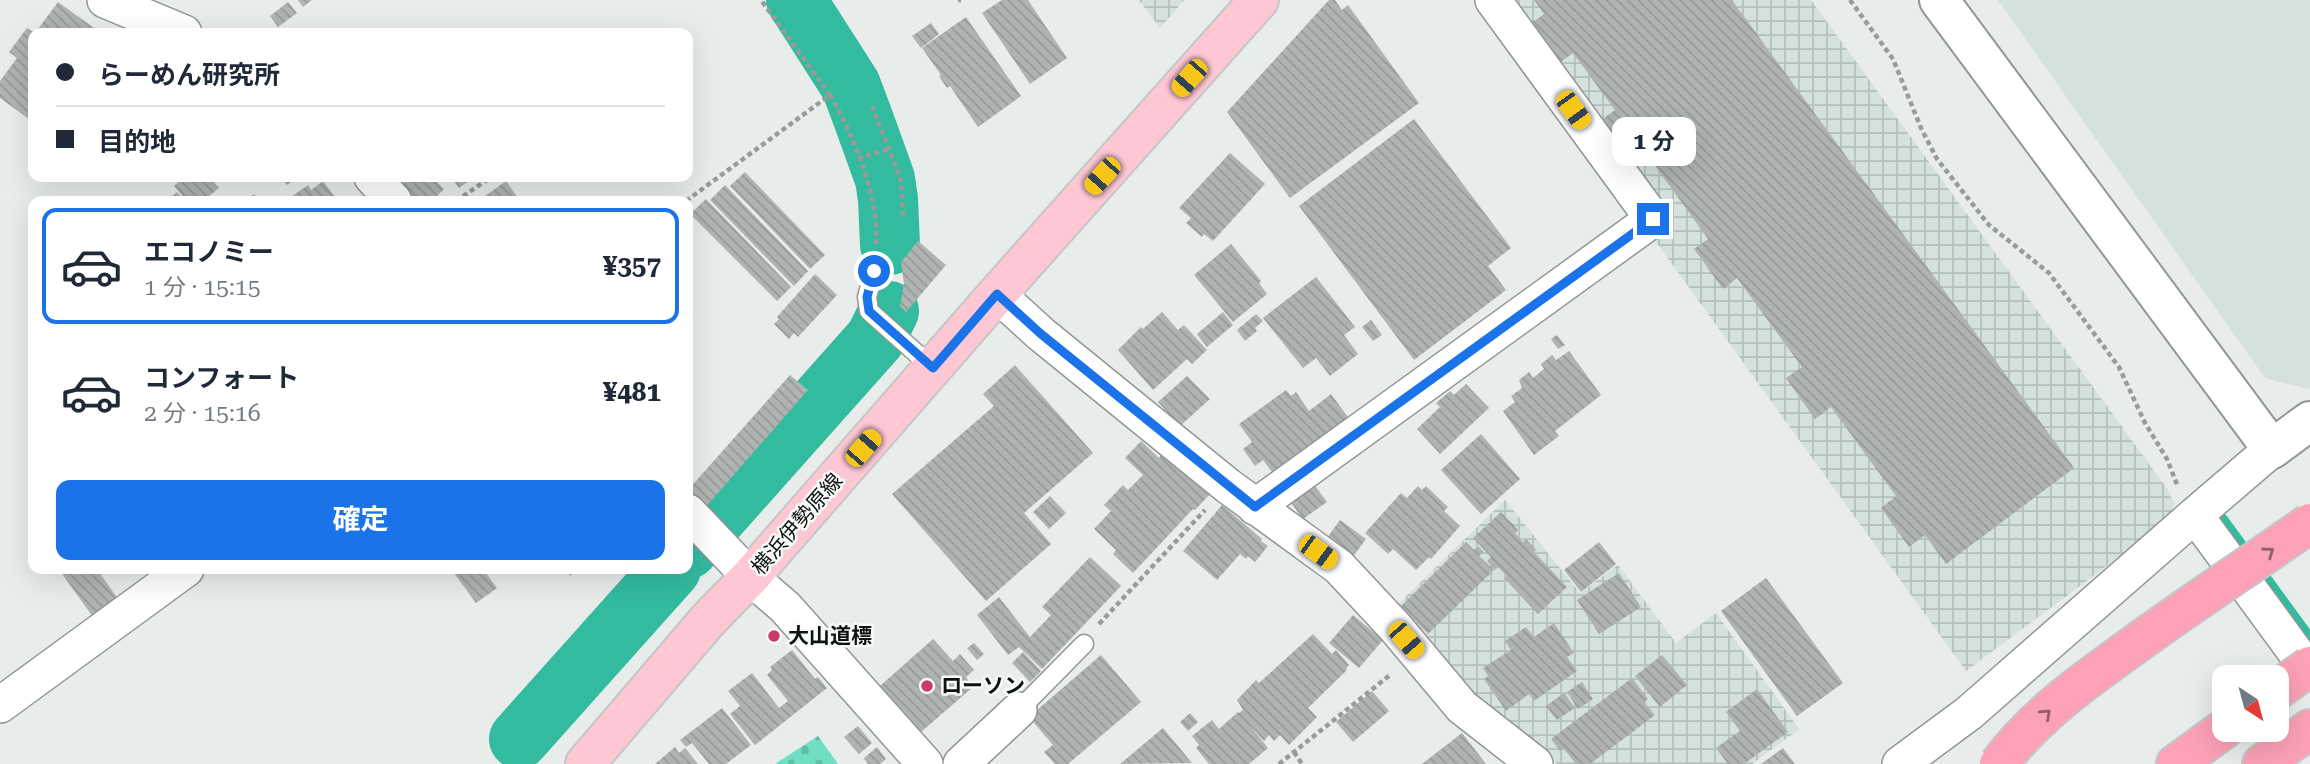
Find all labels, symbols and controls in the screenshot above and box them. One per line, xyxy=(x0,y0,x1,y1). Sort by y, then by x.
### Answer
car xyxy=(1168,55,1211,101)
text: らーめん研究所 xyxy=(98,60,280,90)
car xyxy=(1553,87,1594,133)
callout: 1 分 xyxy=(1611,118,1695,166)
text: 目的地 xyxy=(98,127,176,157)
text: 1 分 xyxy=(1633,128,1675,155)
car xyxy=(1081,153,1124,199)
route end xyxy=(1637,203,1669,235)
icon: car xyxy=(60,235,123,298)
text: エコノミー xyxy=(144,237,274,267)
text: ¥357 xyxy=(603,251,661,281)
route start xyxy=(858,255,890,287)
text: 1 分 · 15:15 xyxy=(144,274,261,301)
icon: car xyxy=(60,361,123,424)
text: コンフォート xyxy=(144,363,299,393)
text: ¥481 xyxy=(603,377,661,407)
text: 2 分 · 15:16 xyxy=(144,400,261,427)
car xyxy=(842,425,885,471)
street label: 横浜伊勢原線 xyxy=(747,469,847,579)
button: 確定 xyxy=(56,480,665,560)
car xyxy=(1295,531,1342,573)
one-way arrow xyxy=(2261,548,2274,560)
car xyxy=(1385,617,1428,663)
place label: 大山道標 xyxy=(788,624,872,648)
marker: 大山道標 xyxy=(766,628,782,644)
north arrow xyxy=(2212,665,2289,742)
map controls xyxy=(2212,665,2289,742)
place label: ローソン xyxy=(941,674,1025,698)
marker: ローソン xyxy=(919,678,935,694)
one-way arrow xyxy=(2038,710,2051,723)

